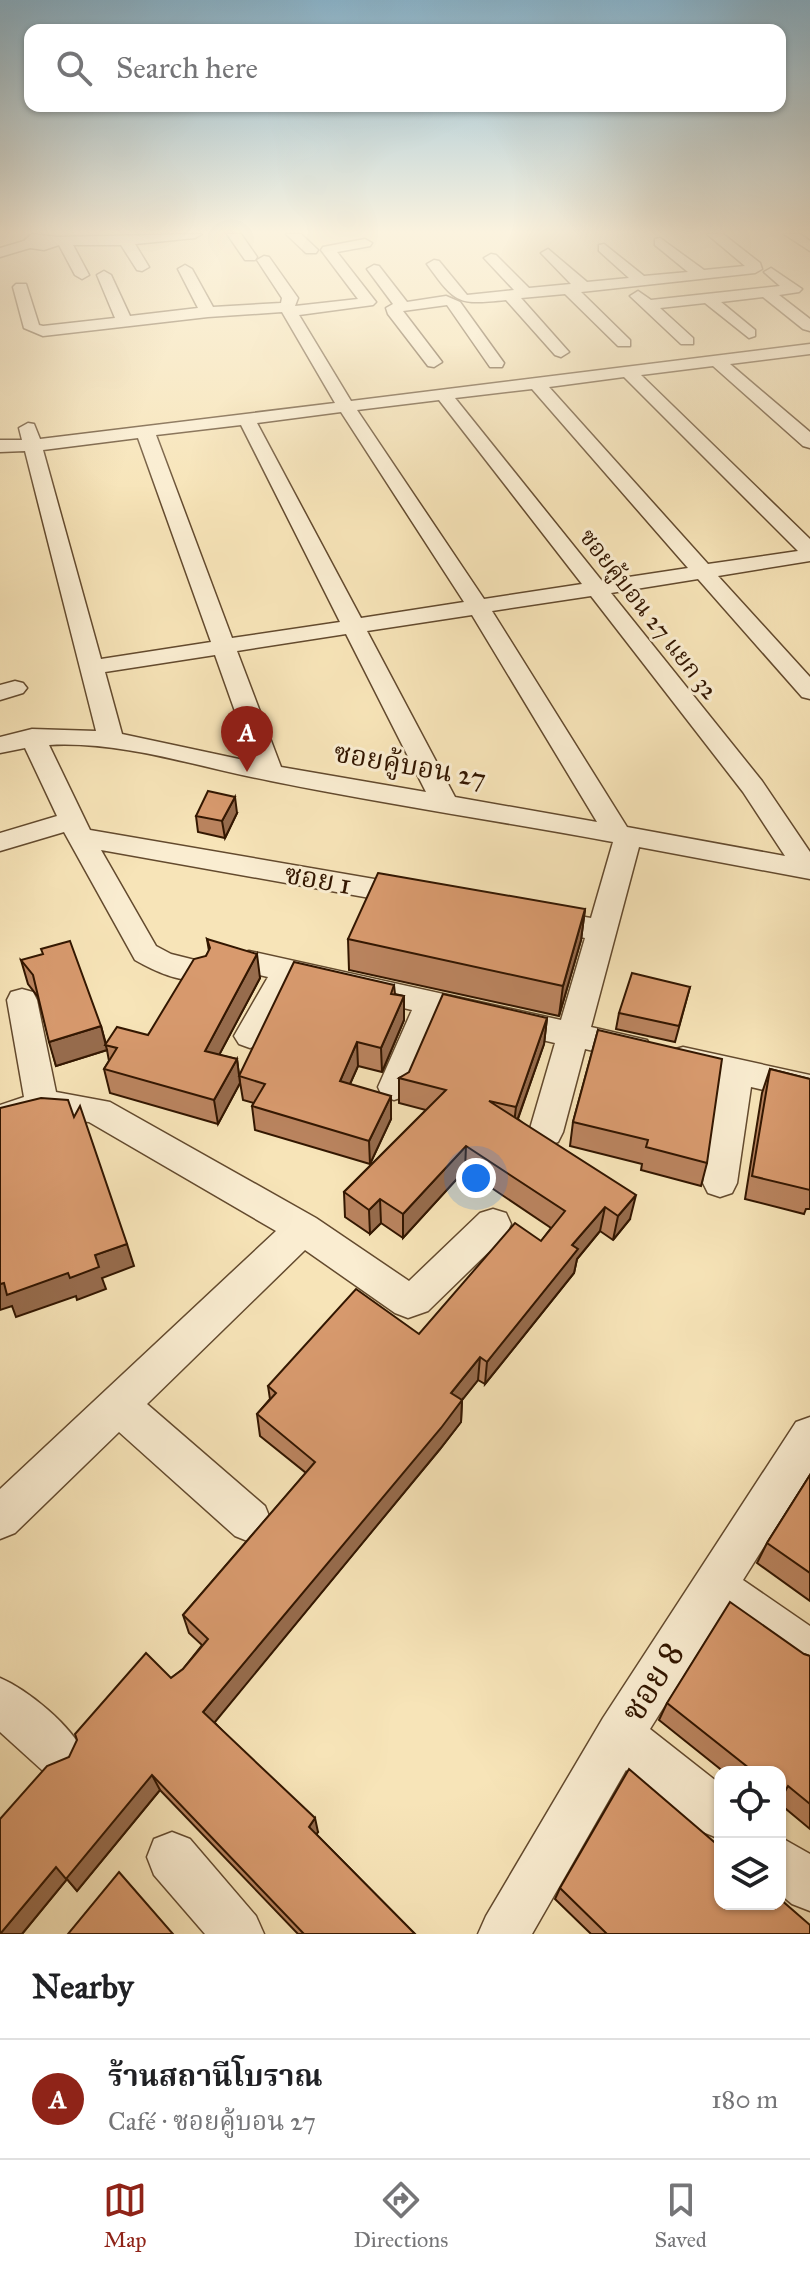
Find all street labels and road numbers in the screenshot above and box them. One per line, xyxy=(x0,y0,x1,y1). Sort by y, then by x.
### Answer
street label: ซอยคู้บอน 27 แยก 32 xyxy=(573,523,725,705)
street label: ซอยคู้บอน 27 xyxy=(331,734,489,797)
street label: ซอย 1 xyxy=(282,856,354,902)
street label: ซอย 8 xyxy=(612,1635,692,1729)

